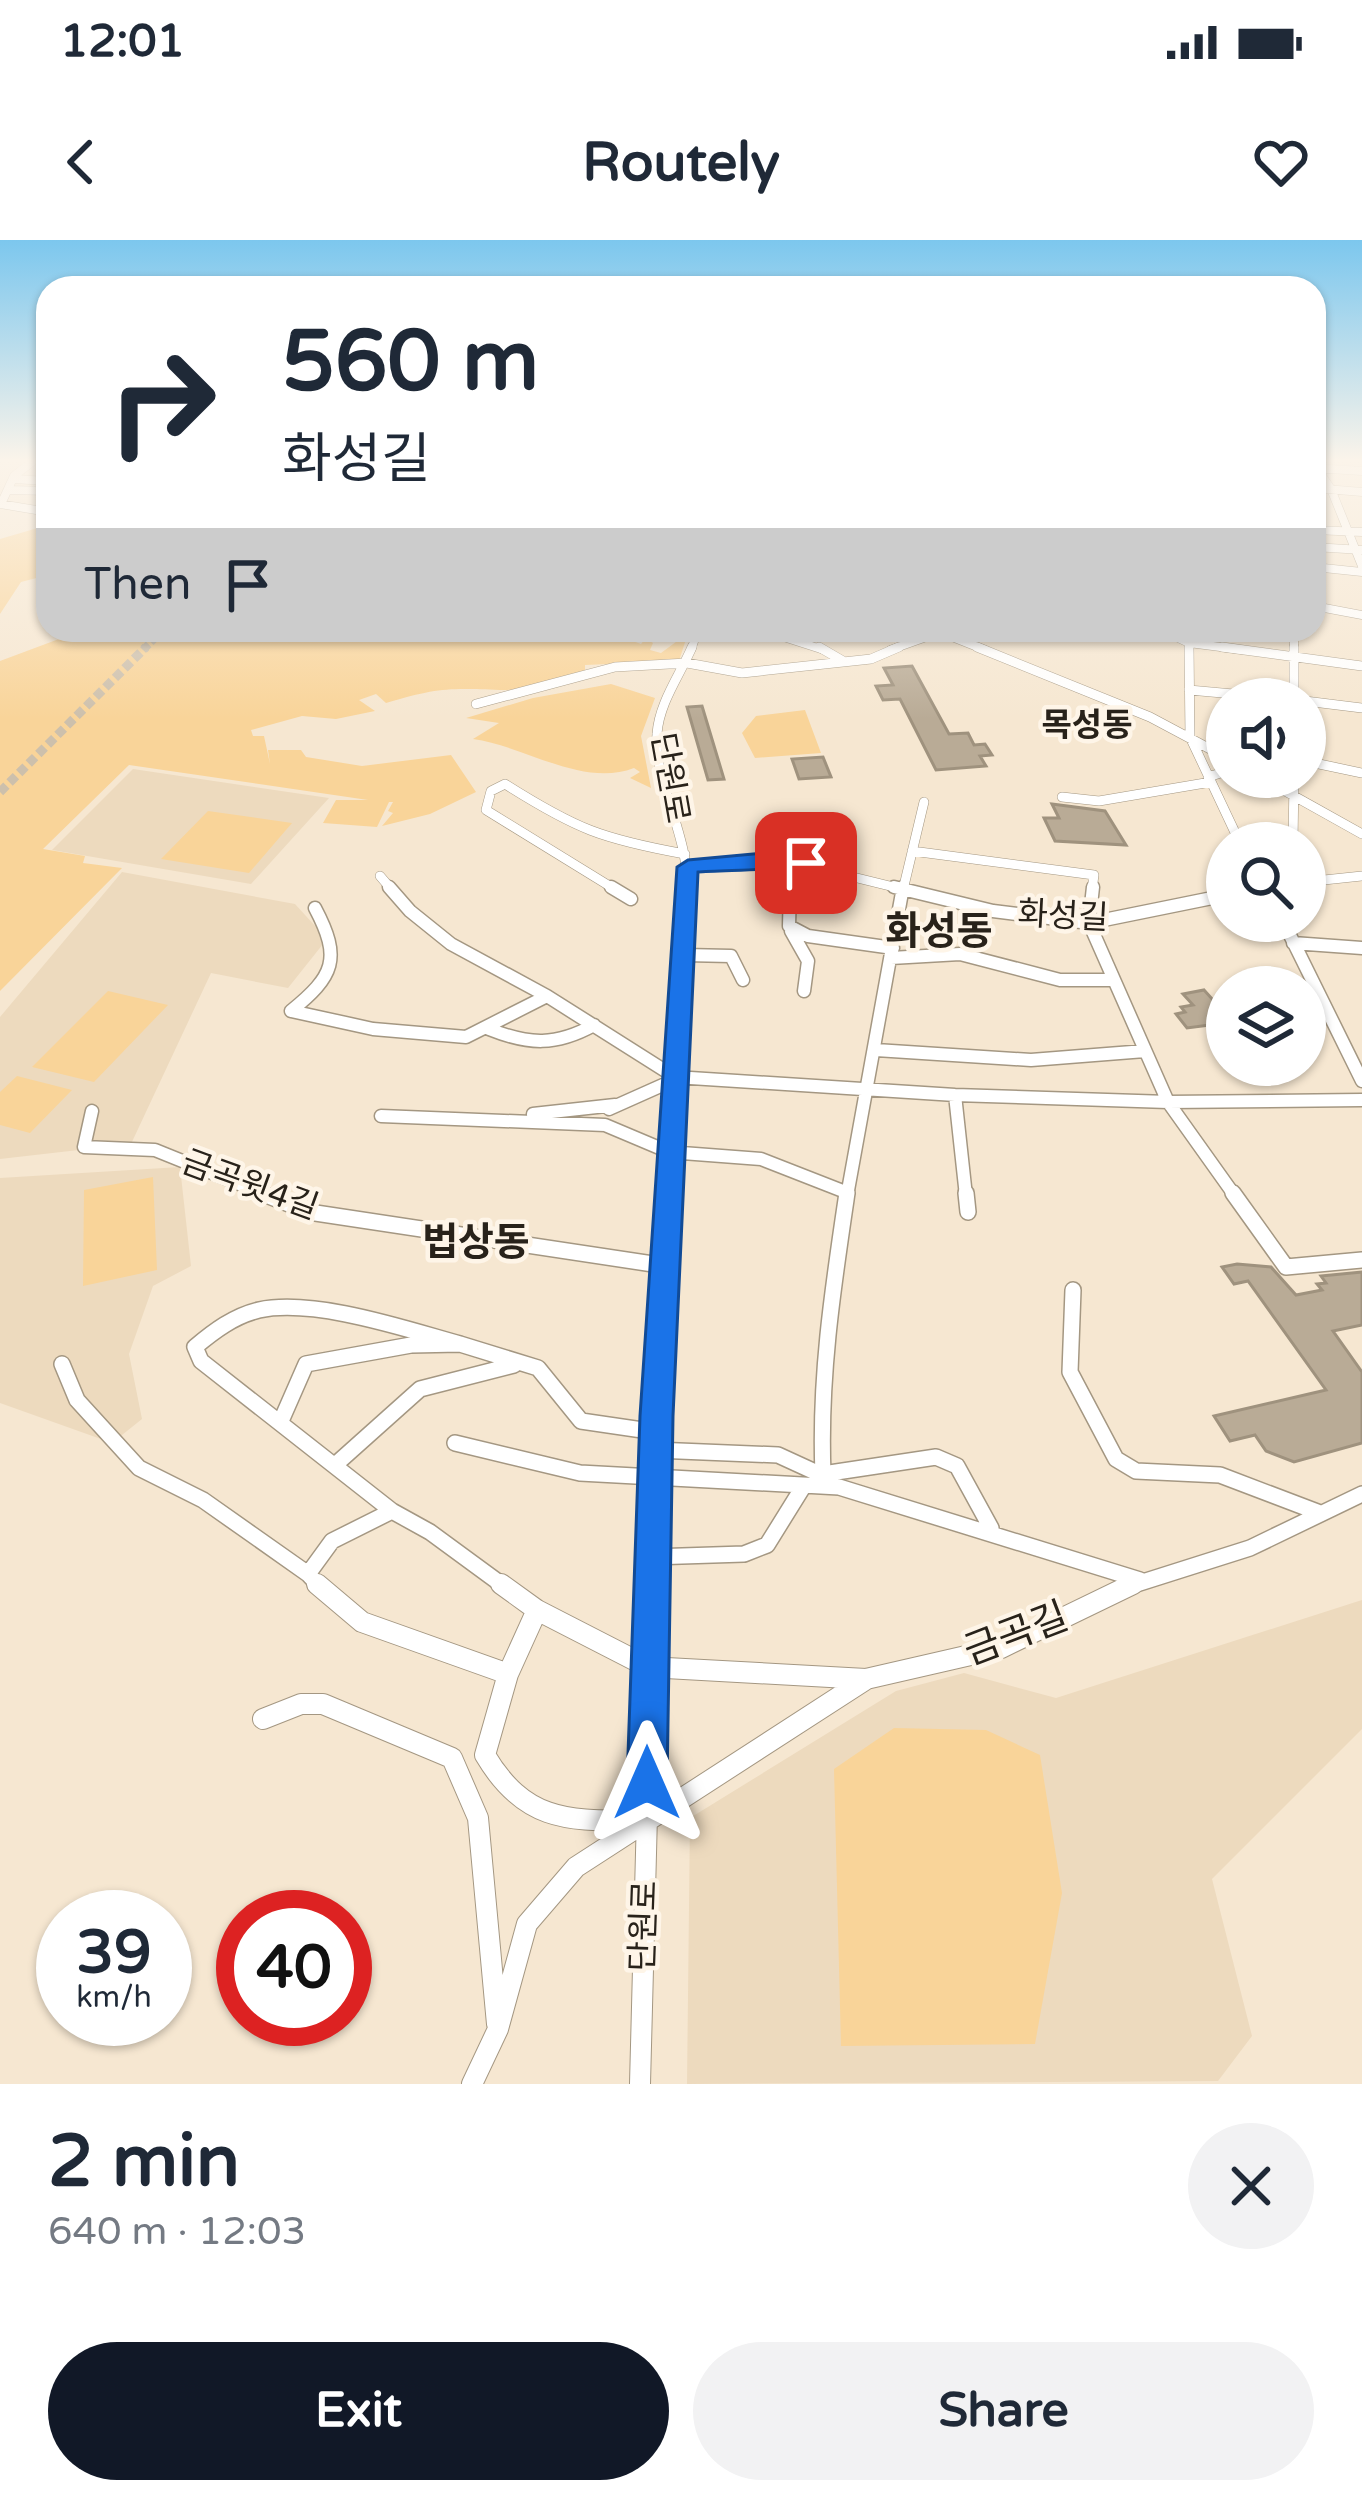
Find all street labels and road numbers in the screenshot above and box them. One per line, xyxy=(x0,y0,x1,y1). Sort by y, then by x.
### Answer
street label: 단원로 xyxy=(643,730,697,826)
street label: 화성길 xyxy=(1016,894,1110,938)
street label: 금곡윗4길 xyxy=(177,1142,323,1228)
street label: 금곡길 xyxy=(957,1593,1075,1675)
street label: 단원로 xyxy=(623,1880,665,1972)

